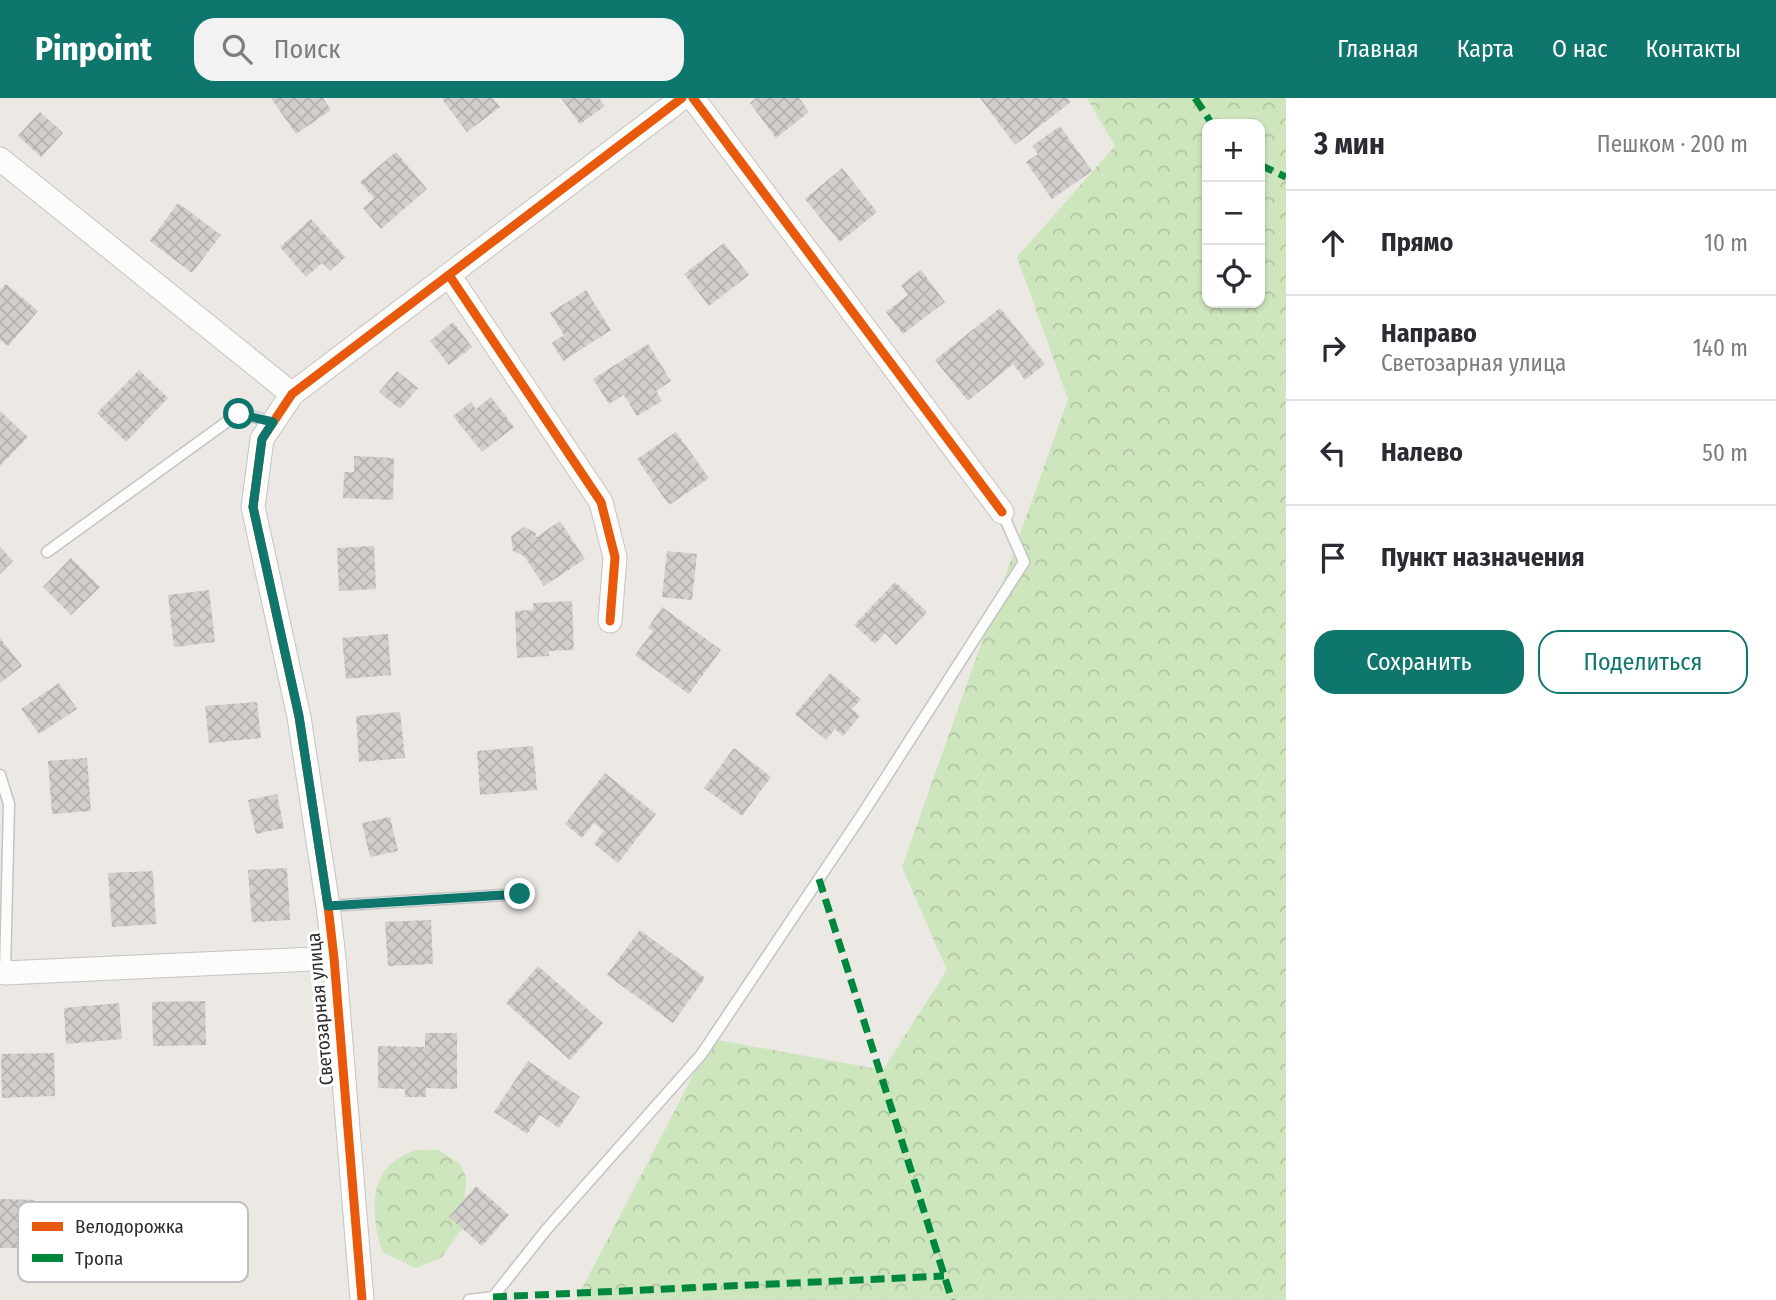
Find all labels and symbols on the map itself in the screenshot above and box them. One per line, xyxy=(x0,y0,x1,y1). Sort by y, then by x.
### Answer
route start xyxy=(223,398,254,429)
route end xyxy=(504,878,535,909)
street label: Светозарная улица xyxy=(302,932,338,1086)
legend xyxy=(18,1202,248,1282)
text: Велодорожка xyxy=(75,1215,184,1238)
text: Тропа xyxy=(75,1247,123,1270)

